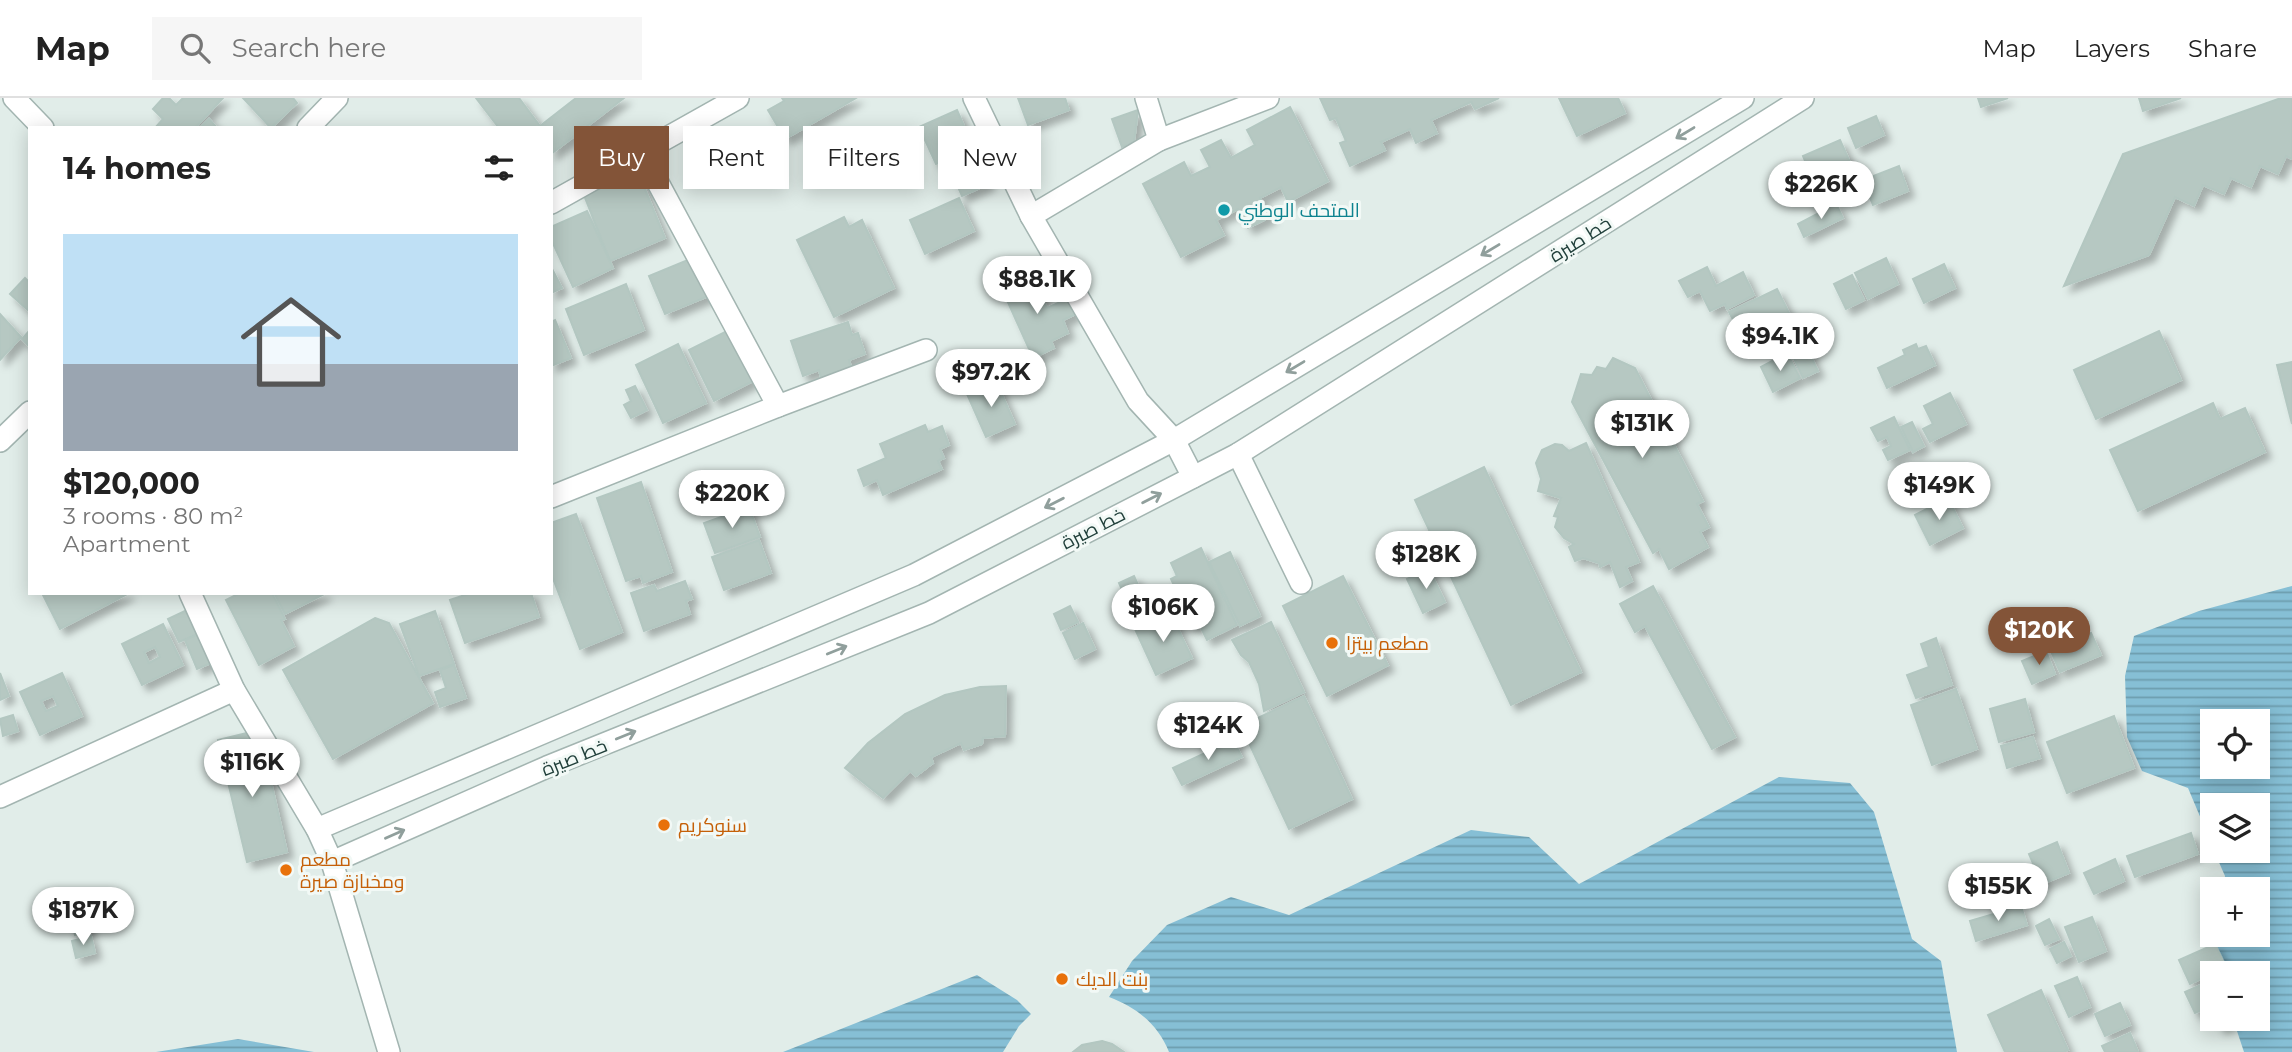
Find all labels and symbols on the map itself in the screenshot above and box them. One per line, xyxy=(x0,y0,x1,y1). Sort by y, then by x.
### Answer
one-way arrow xyxy=(1675,126,1695,140)
pin: $226K xyxy=(1772,162,1870,221)
place label: المتحف الوطني xyxy=(1238,199,1360,225)
marker: المتحف الوطني xyxy=(1216,202,1232,218)
street label: خط صيرة xyxy=(1545,211,1615,267)
one-way arrow xyxy=(1480,244,1500,258)
pin: $88.1K xyxy=(980,256,1094,316)
pin: $94.1K xyxy=(1723,314,1837,373)
pin: $97.2K xyxy=(934,350,1048,409)
one-way arrow xyxy=(1285,361,1305,375)
pin: $131K xyxy=(1593,400,1691,460)
pin: $149K xyxy=(1890,462,1988,522)
pin: $220K xyxy=(683,470,781,530)
one-way arrow xyxy=(1141,490,1162,504)
one-way arrow xyxy=(1044,496,1065,510)
street label: خط صيرة xyxy=(1057,503,1129,554)
pin: $128K xyxy=(1377,532,1475,591)
pin: $106K xyxy=(1114,584,1212,644)
pin: $120K xyxy=(1990,608,2088,667)
place label: مطعم بيتزا xyxy=(1346,632,1429,657)
marker: مطعم بيتزا xyxy=(1324,635,1340,651)
one-way arrow xyxy=(826,642,848,655)
pin: $124K xyxy=(1159,702,1257,762)
one-way arrow xyxy=(615,728,637,741)
street label: خط صيرة xyxy=(538,734,610,781)
pin: $116K xyxy=(203,740,301,799)
place label: سنوكريم xyxy=(678,814,747,839)
marker: سنوكريم xyxy=(656,817,672,833)
one-way arrow xyxy=(384,827,405,840)
place label: مطعم ومخبازة صيرة xyxy=(300,848,404,893)
marker: مطعم ومخبازة صيرة xyxy=(278,862,294,878)
pin: $155K xyxy=(1949,864,2047,923)
pin: $187K xyxy=(34,888,132,947)
place label: بنت الديك xyxy=(1076,968,1148,991)
marker: بنت الديك xyxy=(1054,971,1070,987)

